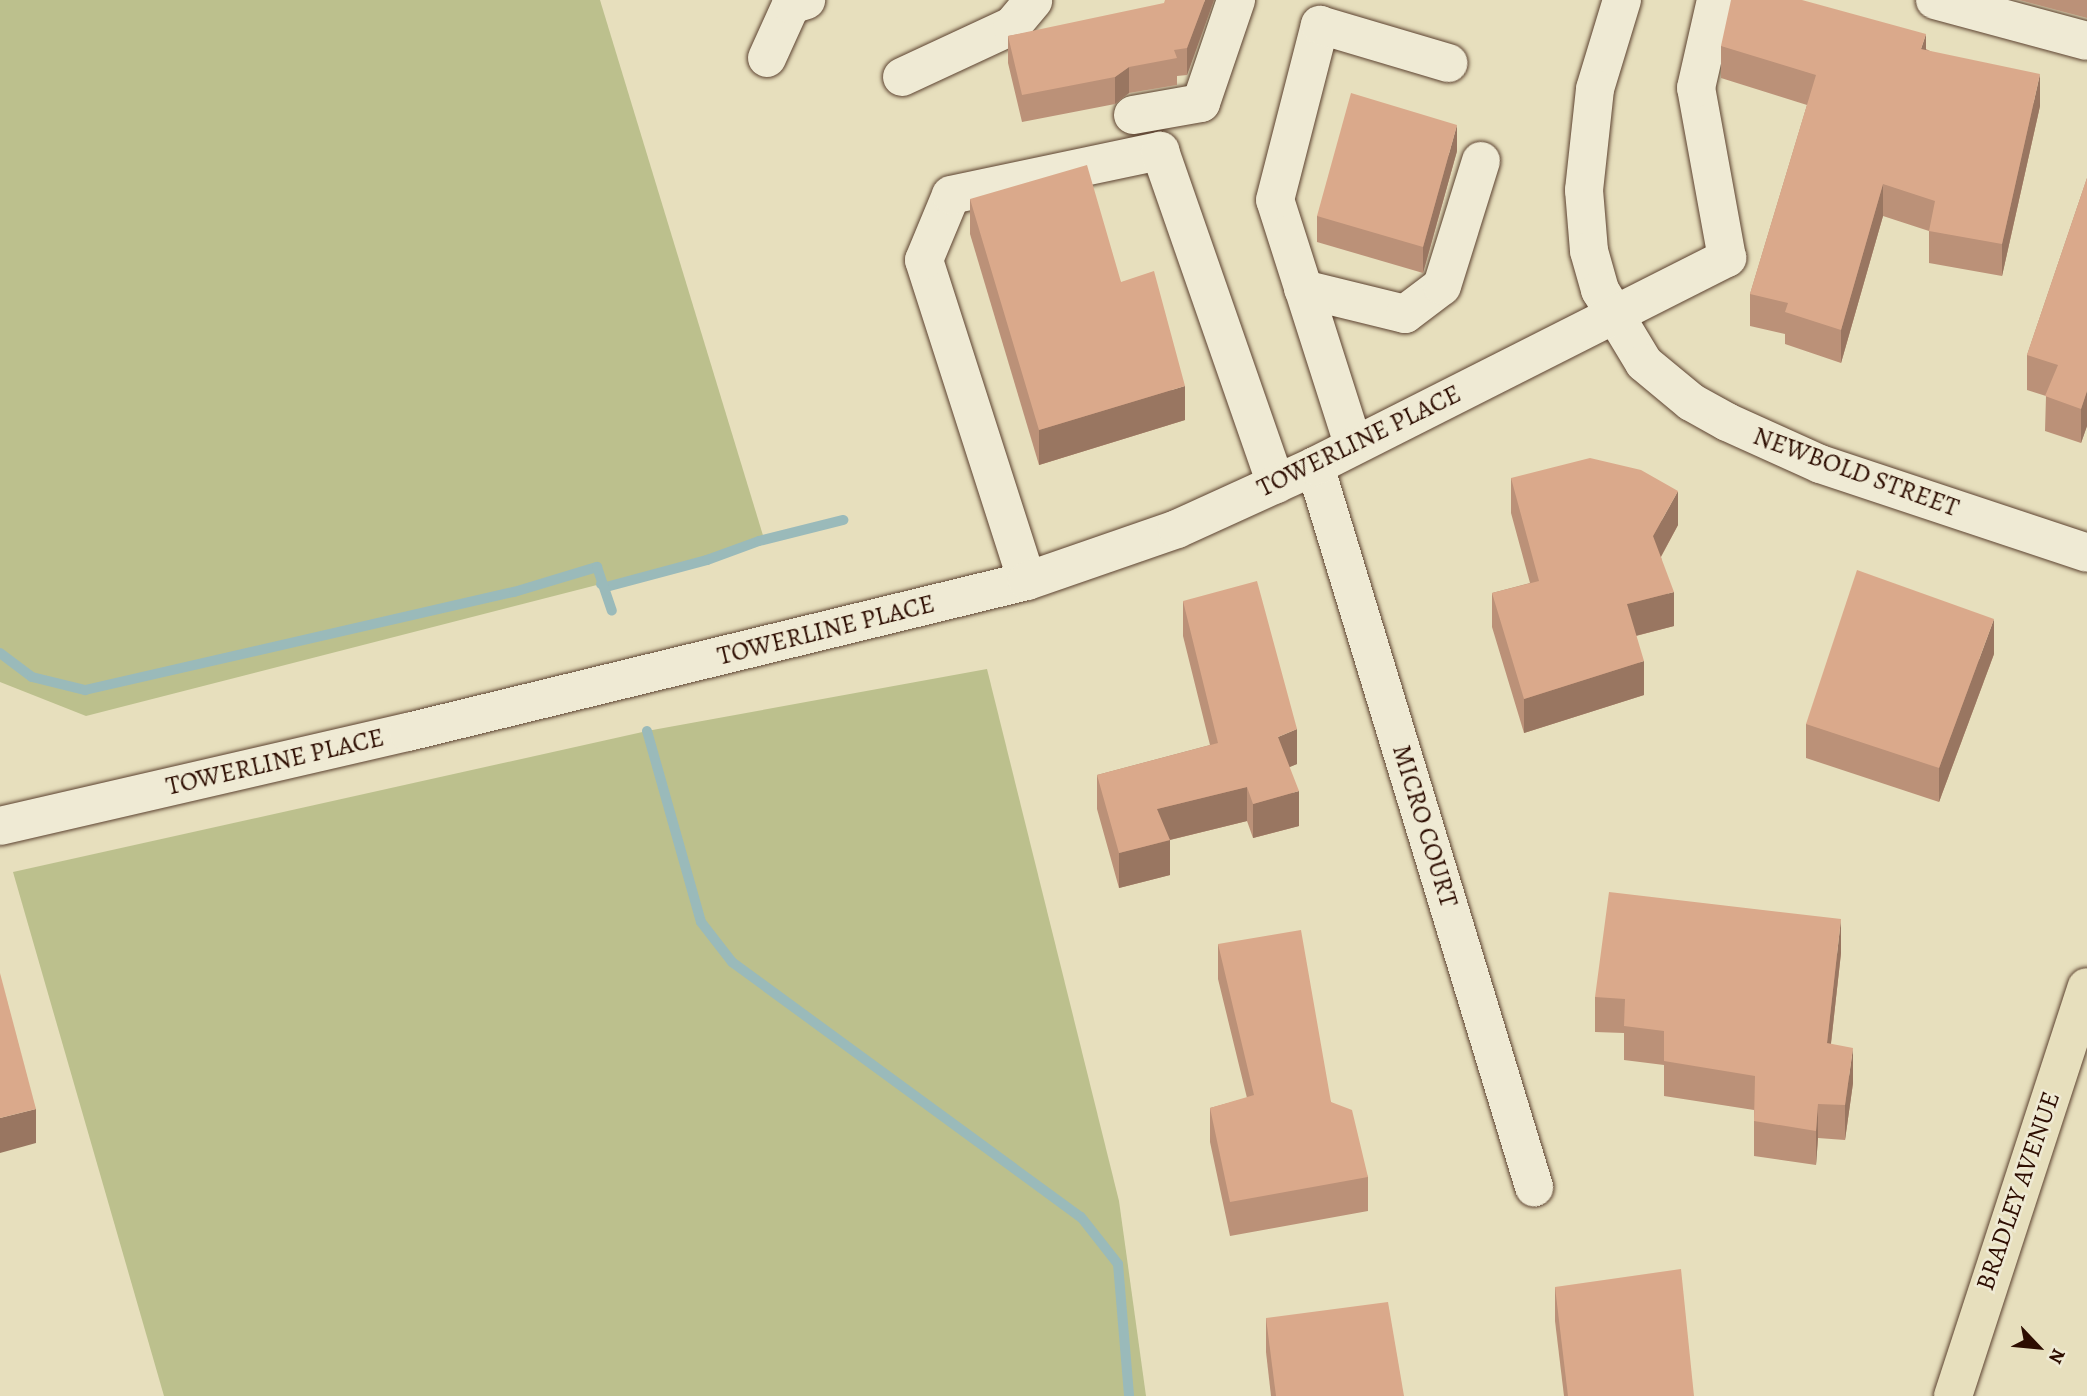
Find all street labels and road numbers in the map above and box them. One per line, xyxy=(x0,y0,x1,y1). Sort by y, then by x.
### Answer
street label: TOWERLINE PLACE xyxy=(1252,378,1466,504)
street label: NEWBOLD STREET xyxy=(1749,420,1963,524)
street label: TOWERLINE PLACE xyxy=(714,588,938,672)
street label: TOWERLINE PLACE xyxy=(163,722,387,802)
street label: MICRO COURT xyxy=(1385,741,1465,911)
street label: BRADLEY AVENUE xyxy=(1969,1087,2067,1295)

